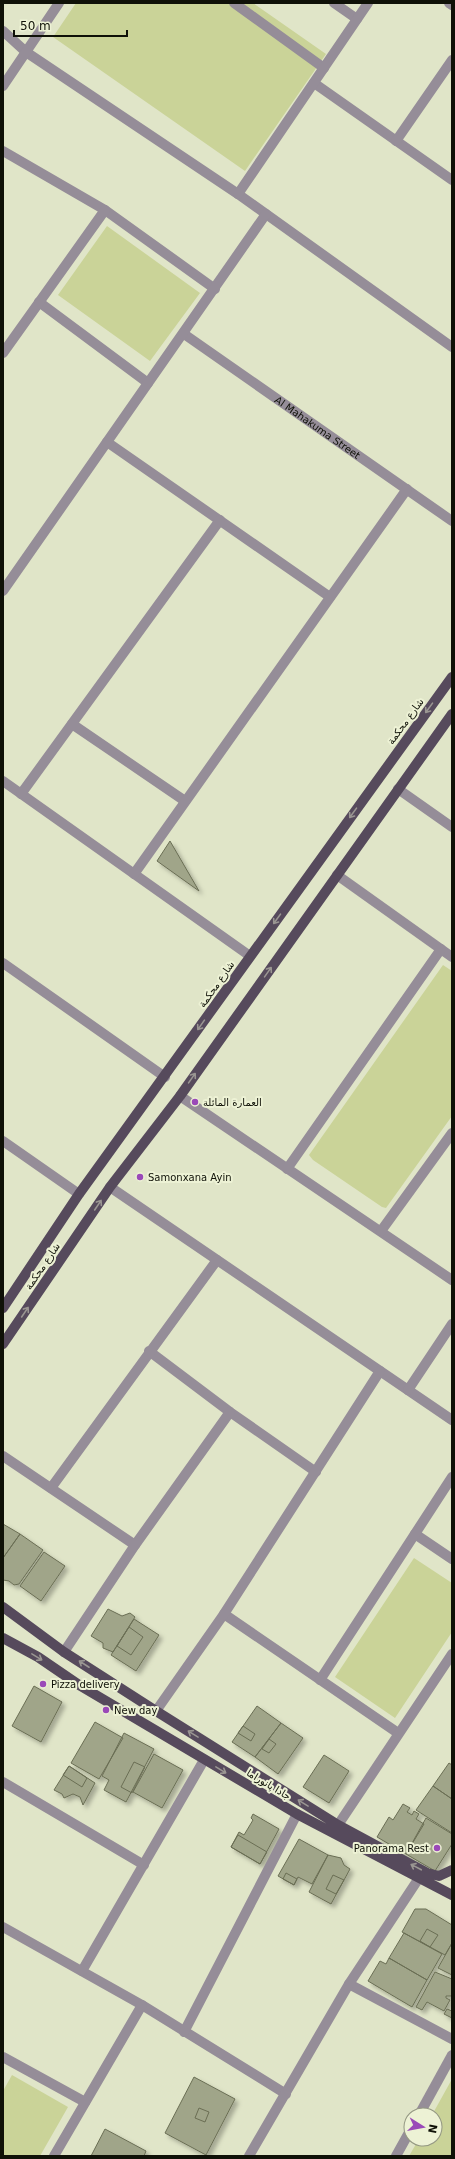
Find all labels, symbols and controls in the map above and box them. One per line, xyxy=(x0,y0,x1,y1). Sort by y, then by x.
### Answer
scale bar xyxy=(14,12,127,38)
text: 50 m xyxy=(20,19,51,33)
street label: Al Mahakuma Street xyxy=(273,394,362,461)
street label: شارع محكمة xyxy=(385,696,427,747)
one-way arrow xyxy=(425,702,433,713)
one-way arrow xyxy=(349,808,357,819)
one-way arrow xyxy=(273,913,281,924)
street label: شارع محكمة xyxy=(196,959,237,1010)
one-way arrow xyxy=(264,967,272,978)
one-way arrow xyxy=(197,1019,206,1030)
one-way arrow xyxy=(188,1073,197,1084)
marker: العمارة المائلة xyxy=(190,1097,200,1107)
place label: العمارة المائلة xyxy=(203,1097,262,1108)
marker: Samonxana Ayin xyxy=(135,1172,145,1182)
place label: Samonxana Ayin xyxy=(148,1172,232,1183)
one-way arrow xyxy=(94,1200,102,1211)
street label: شارع محكمة xyxy=(23,1241,63,1292)
one-way arrow xyxy=(21,1307,29,1318)
one-way arrow xyxy=(31,1653,43,1661)
one-way arrow xyxy=(78,1660,89,1668)
marker: Pizza delivery xyxy=(38,1679,48,1689)
place label: Pizza delivery xyxy=(51,1679,120,1690)
marker: New day xyxy=(101,1705,111,1715)
place label: New day xyxy=(114,1705,157,1716)
one-way arrow xyxy=(188,1730,199,1738)
one-way arrow xyxy=(215,1766,227,1774)
street label: جادا پانوراما xyxy=(244,1767,293,1803)
one-way arrow xyxy=(298,1799,309,1807)
place label: Panorama Rest xyxy=(354,1843,429,1854)
marker: Panorama Rest xyxy=(432,1843,442,1853)
one-way arrow xyxy=(410,1863,422,1871)
north arrow xyxy=(403,2107,443,2147)
text: N xyxy=(425,2123,440,2135)

